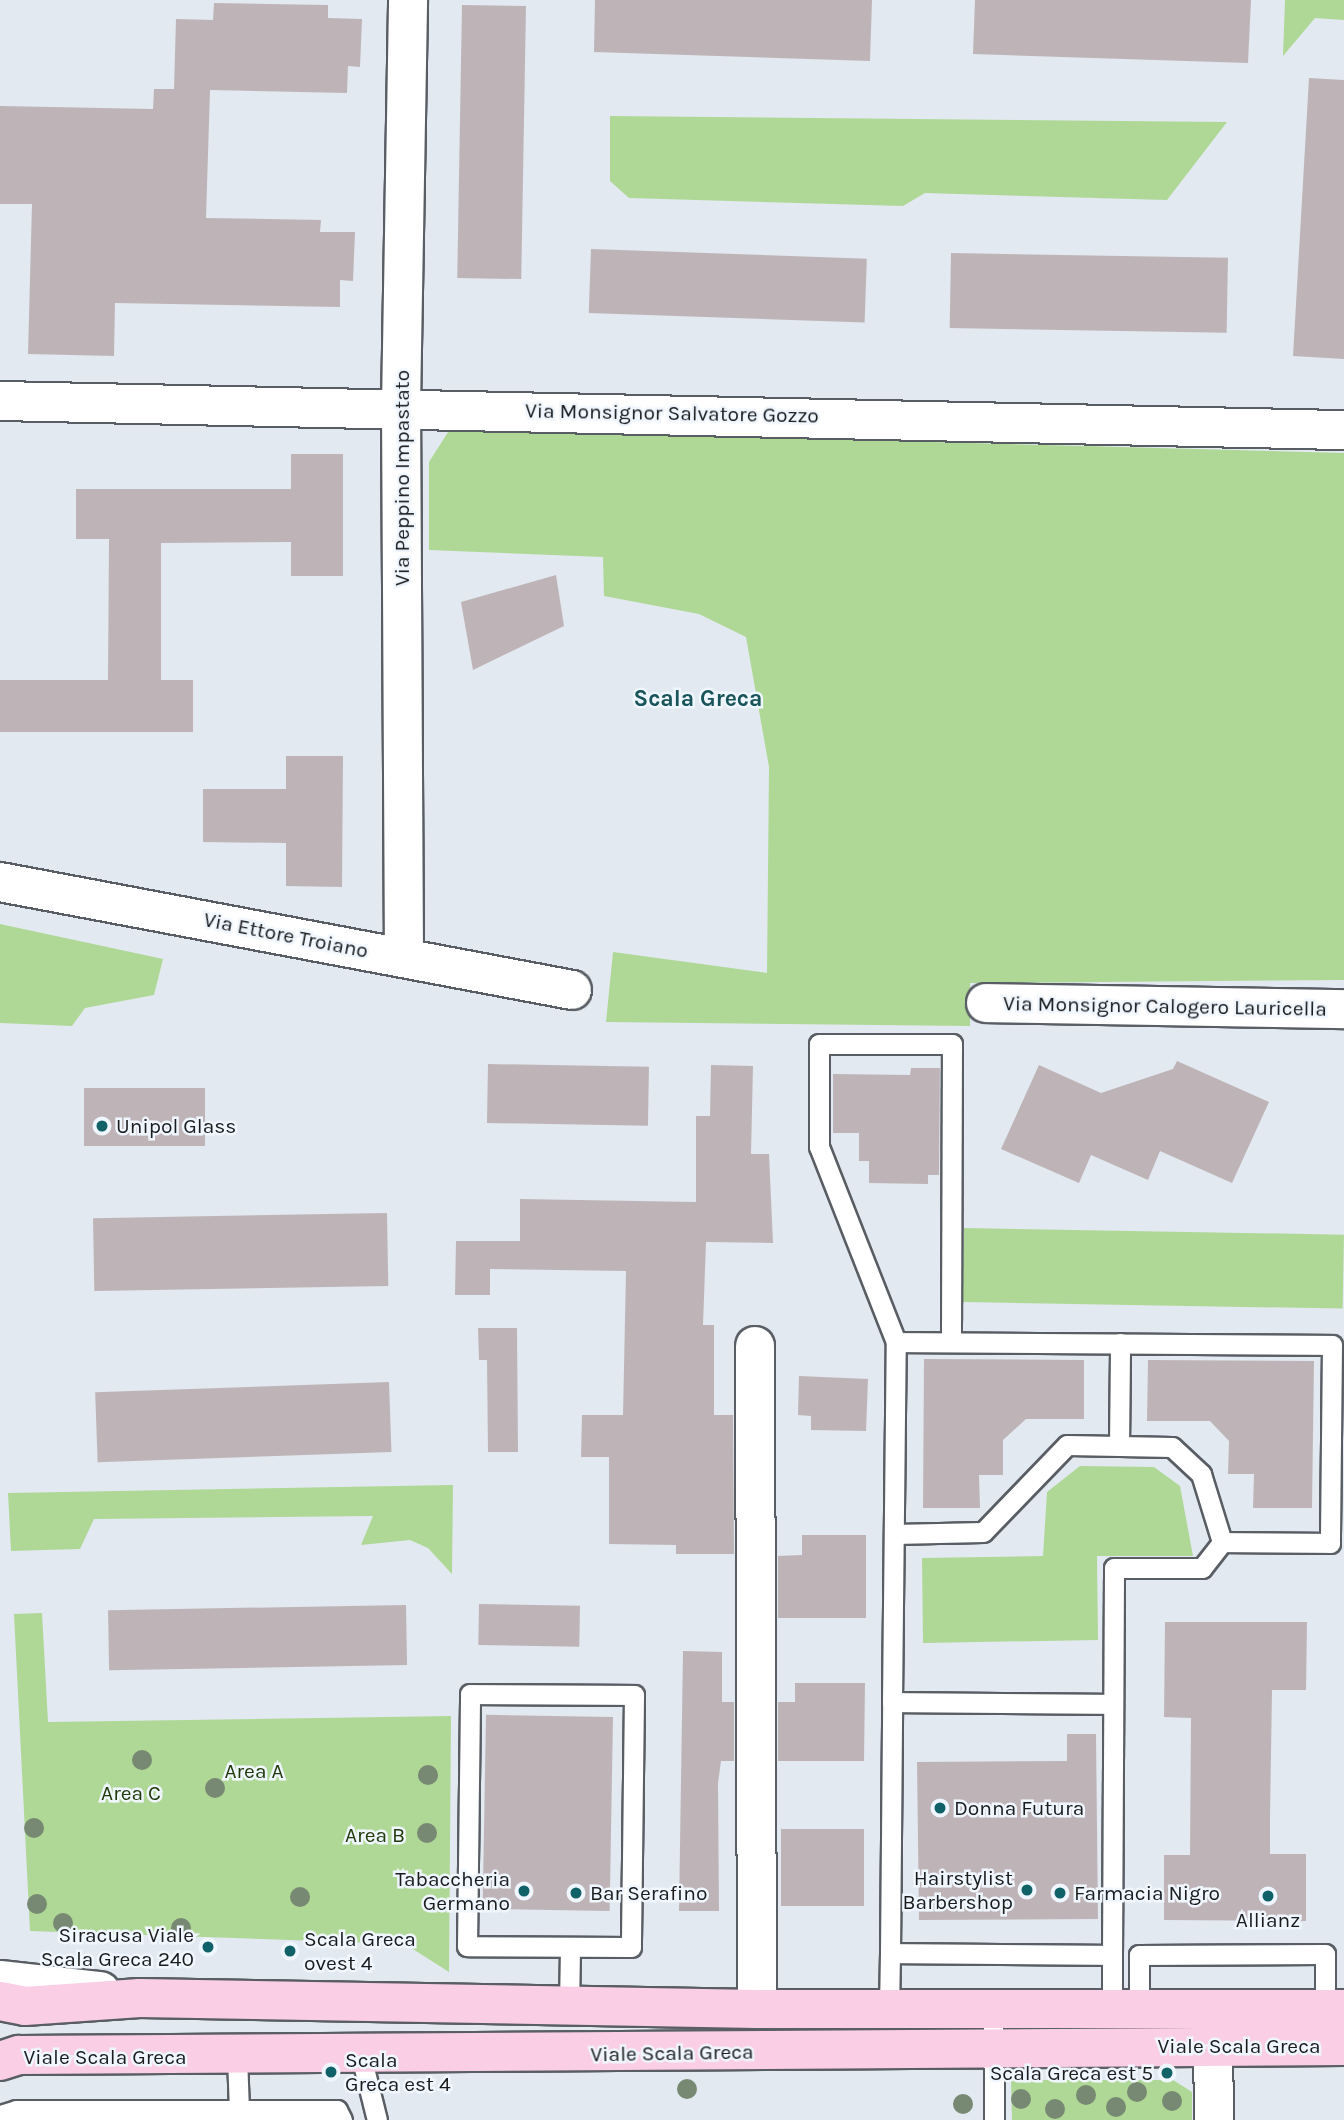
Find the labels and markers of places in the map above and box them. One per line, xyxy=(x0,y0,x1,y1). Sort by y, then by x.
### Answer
place label: Unipol Glass xyxy=(116,1113,236,1139)
marker: Unipol Glass xyxy=(94,1118,110,1134)
place label: Donna Futura xyxy=(954,1795,1084,1821)
marker: Donna Futura xyxy=(932,1800,948,1816)
place label: Hairstylist Barbershop xyxy=(903,1865,1013,1915)
place label: Tabaccheria Germano xyxy=(395,1866,510,1916)
place label: Bar Serafino xyxy=(590,1880,707,1906)
place label: Farmacia Nigro xyxy=(1074,1880,1220,1906)
marker: Hairstylist Barbershop xyxy=(1019,1882,1035,1898)
marker: Tabaccheria Germano xyxy=(516,1883,532,1899)
marker: Bar Serafino xyxy=(568,1885,584,1901)
marker: Farmacia Nigro xyxy=(1052,1885,1068,1901)
marker: Allianz xyxy=(1260,1888,1276,1904)
place label: Allianz xyxy=(1236,1907,1300,1933)
place label: Siracusa Viale Scala Greca 240 xyxy=(41,1922,194,1972)
place label: Scala Greca ovest 4 xyxy=(304,1926,416,1976)
marker: Siracusa Viale Scala Greca 240 xyxy=(200,1939,216,1955)
marker: Scala Greca ovest 4 xyxy=(282,1943,298,1959)
place label: Scala Greca est 4 xyxy=(345,2047,451,2097)
place label: Scala Greca est 5 xyxy=(990,2060,1153,2086)
marker: Scala Greca est 4 xyxy=(323,2064,339,2080)
marker: Scala Greca est 5 xyxy=(1159,2065,1175,2081)

